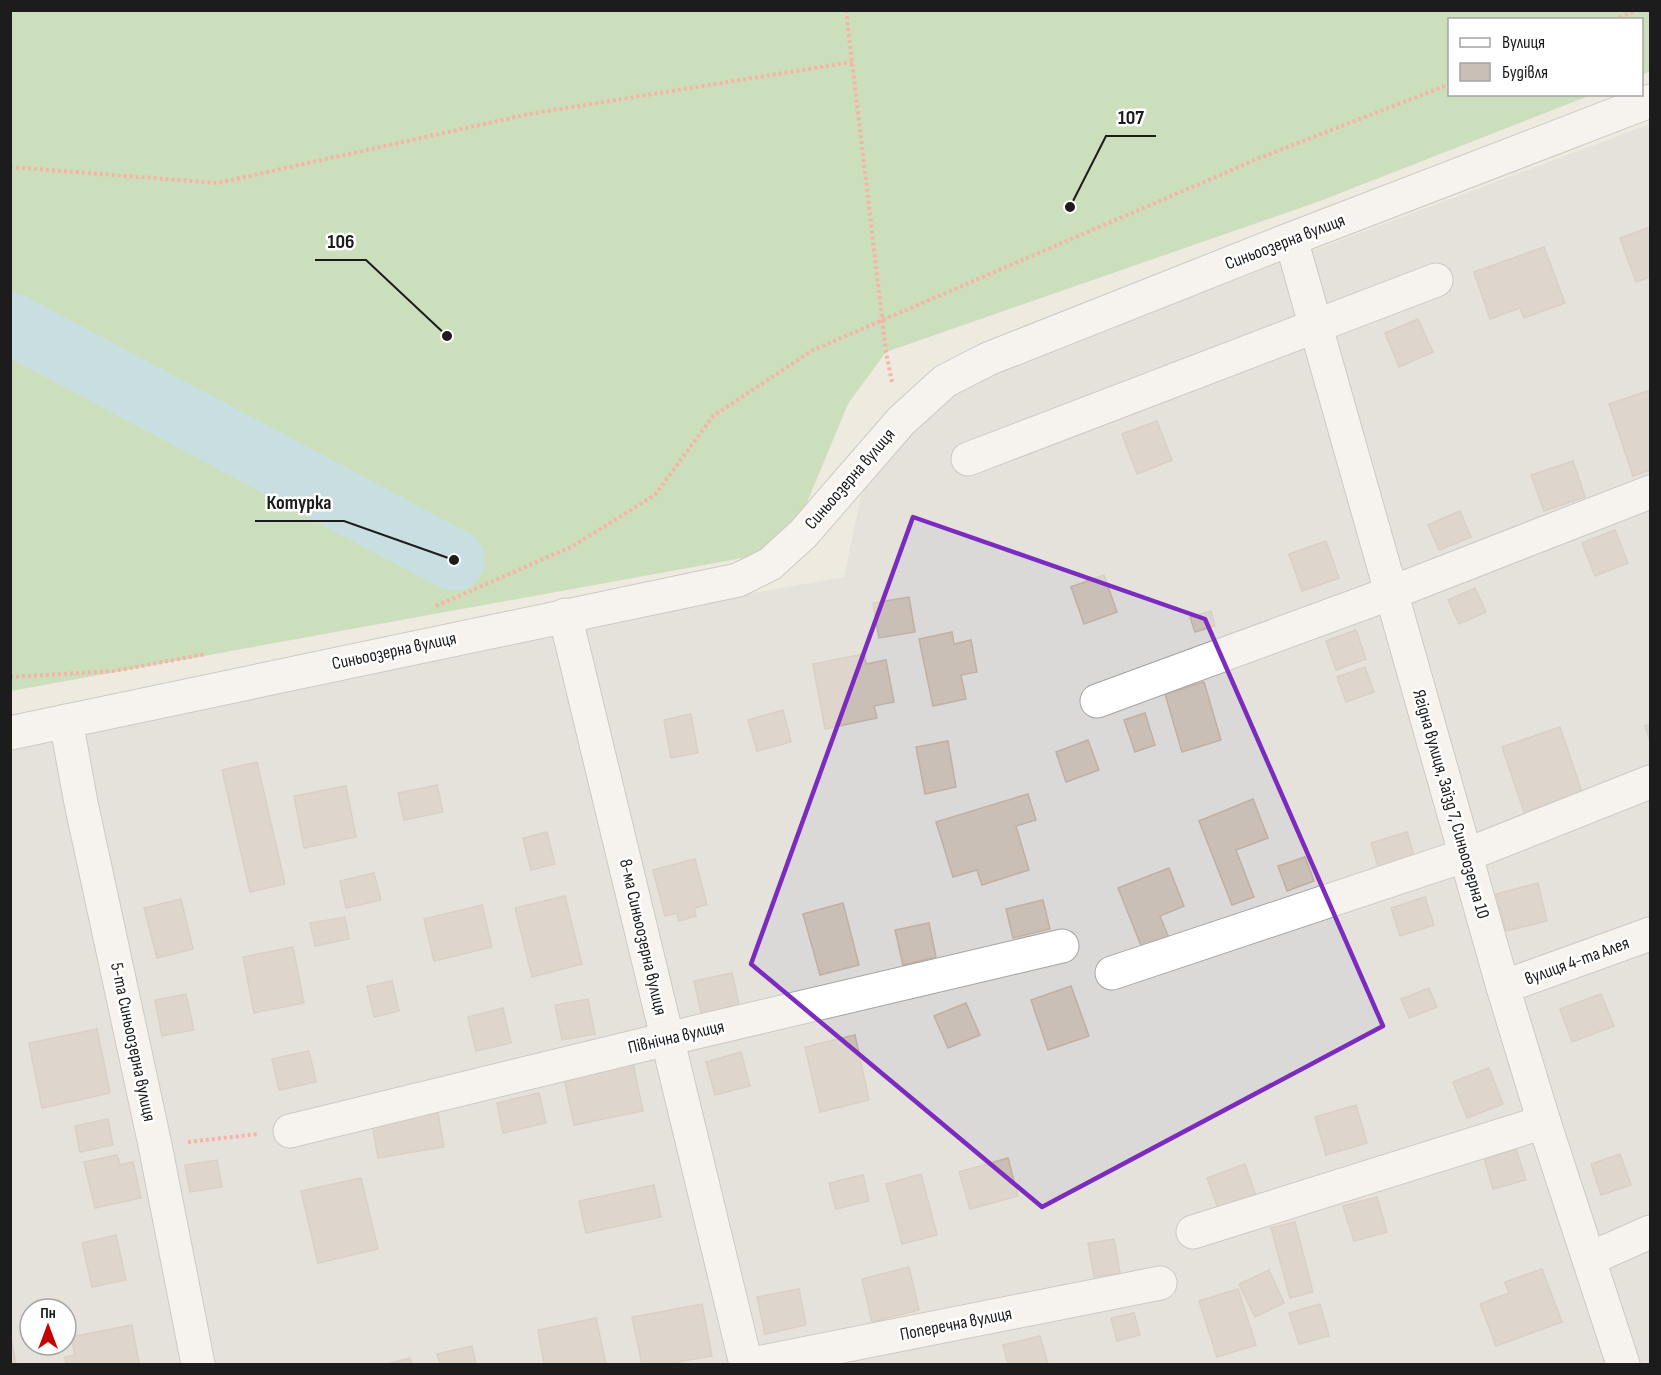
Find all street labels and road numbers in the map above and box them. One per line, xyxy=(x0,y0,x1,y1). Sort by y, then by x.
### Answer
street label: Синьоозерна вулиця xyxy=(1222,209,1348,275)
street label: Синьоозерна вулиця xyxy=(801,424,899,534)
street label: Синьоозерна вулиця xyxy=(330,628,458,674)
street label: Ягідна вулиця, Заїзд 7, Синьоозерна 10 xyxy=(1408,687,1494,921)
street label: 8-ма Синьоозерна вулиця xyxy=(615,857,671,1017)
street label: вулиця 4-та Алея xyxy=(1522,932,1632,990)
street label: 5-та Синьоозерна вулиця xyxy=(106,961,160,1123)
street label: Північна вулиця xyxy=(626,1016,726,1058)
street label: Поперечна вулиця xyxy=(898,1303,1014,1345)

